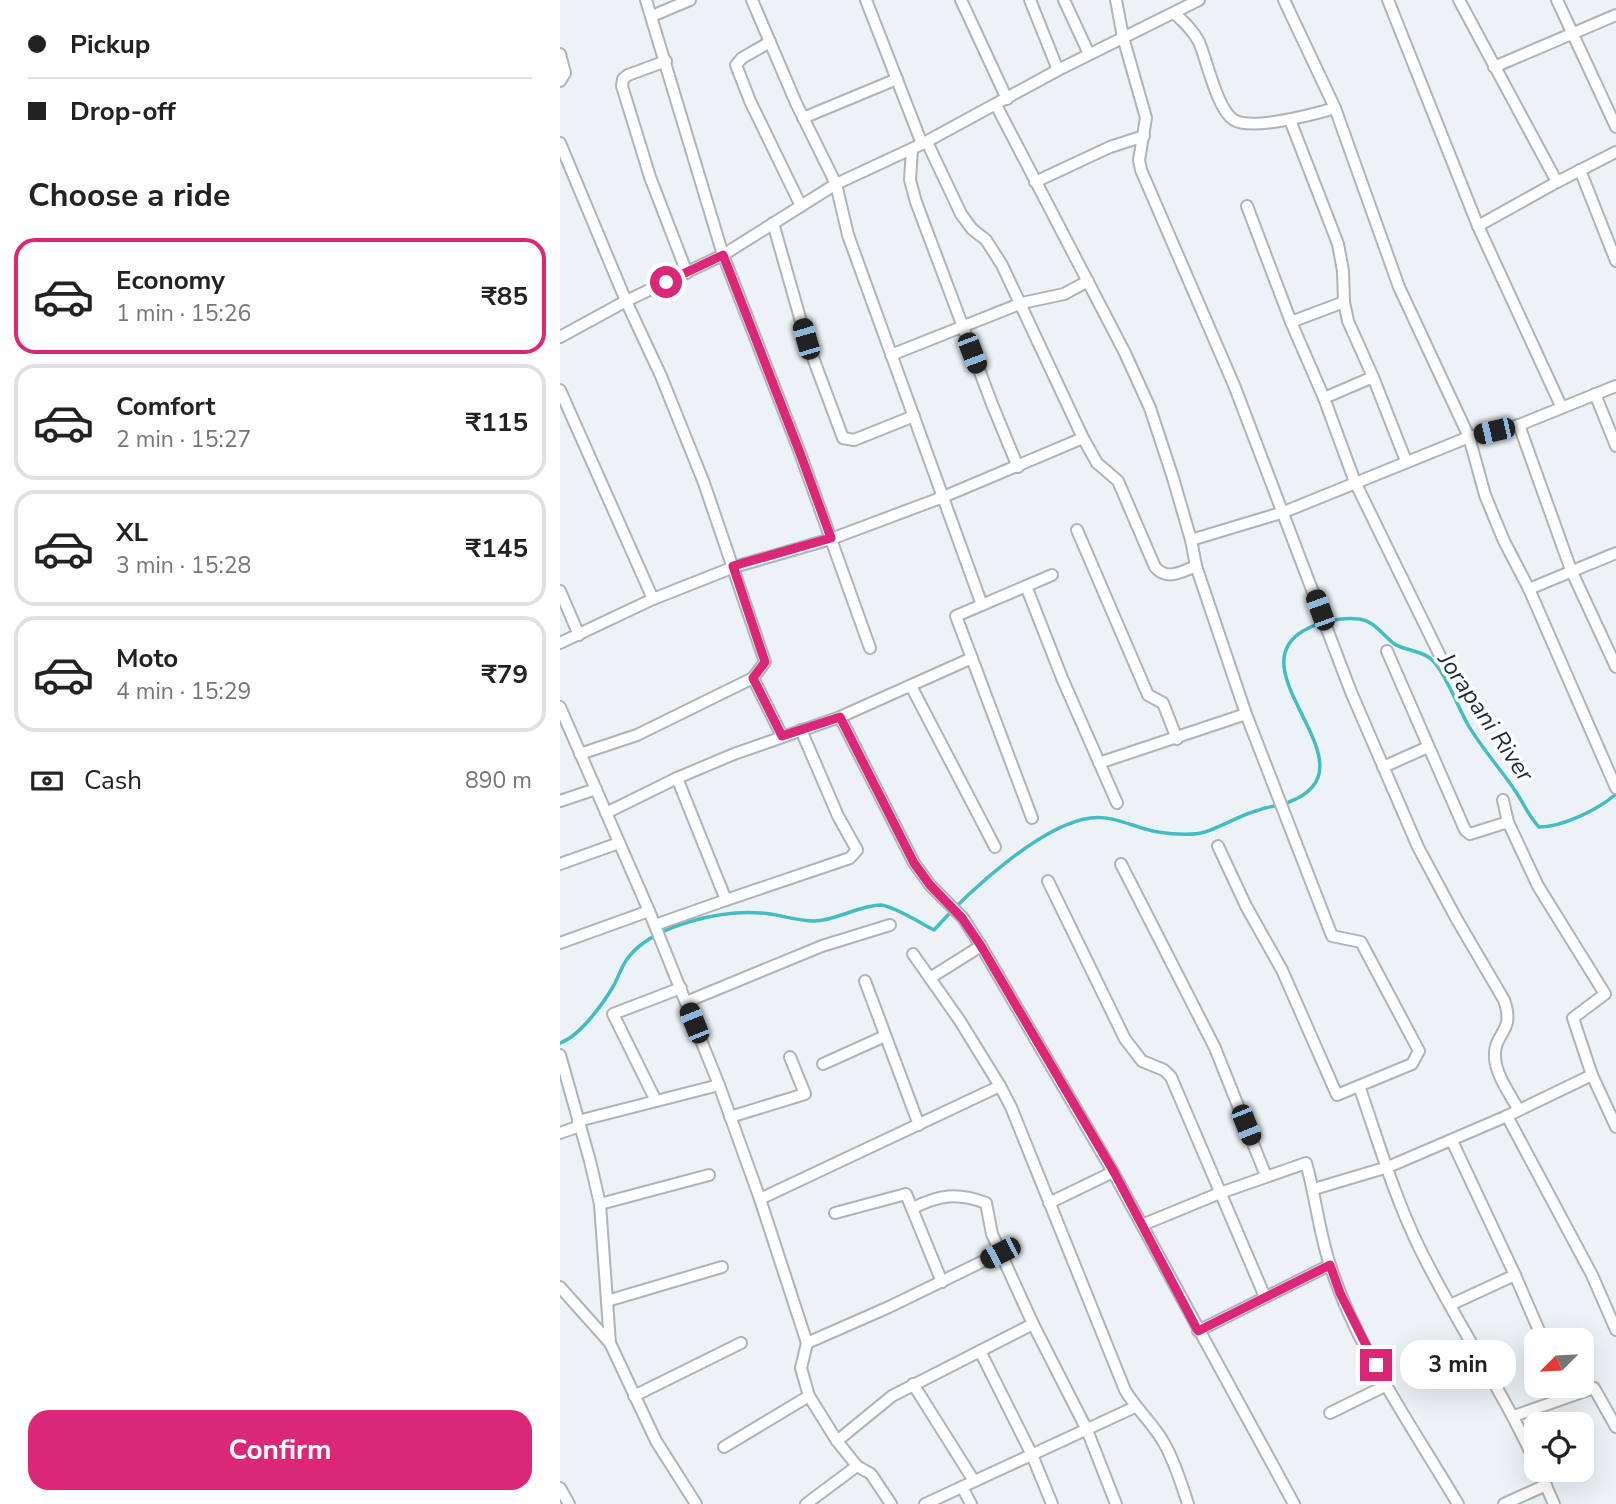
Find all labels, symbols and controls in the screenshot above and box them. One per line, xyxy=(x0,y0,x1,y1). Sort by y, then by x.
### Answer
text: Pickup xyxy=(70,27,150,62)
text: Drop-off xyxy=(70,94,176,129)
text: Choose a ride xyxy=(28,174,230,217)
text: Economy xyxy=(116,263,225,298)
icon: car xyxy=(32,265,95,328)
route start xyxy=(650,266,682,298)
text: ₹85 xyxy=(481,279,528,314)
text: 1 min · 15:26 xyxy=(116,298,251,329)
car xyxy=(791,316,822,362)
car xyxy=(955,330,990,376)
text: Comfort xyxy=(116,389,216,424)
icon: car xyxy=(32,391,95,454)
text: ₹115 xyxy=(466,405,528,440)
car xyxy=(1472,416,1517,446)
text: 2 min · 15:27 xyxy=(116,424,251,455)
text: XL xyxy=(116,515,148,550)
icon: car xyxy=(32,517,95,580)
text: ₹145 xyxy=(466,531,528,566)
text: 3 min · 15:28 xyxy=(116,550,251,581)
car xyxy=(1303,587,1338,633)
text: Moto xyxy=(116,641,178,676)
icon: car xyxy=(32,643,95,706)
water label: Jorapani River xyxy=(1430,645,1542,789)
text: ₹79 xyxy=(481,657,528,692)
text: 4 min · 15:29 xyxy=(116,676,251,707)
icon: cash xyxy=(28,762,66,800)
text: Cash xyxy=(84,763,142,798)
text: 890 m xyxy=(465,765,532,796)
car xyxy=(677,1000,712,1046)
car xyxy=(1229,1102,1264,1148)
car xyxy=(977,1234,1024,1272)
north arrow xyxy=(1524,1328,1594,1398)
map controls xyxy=(1524,1328,1594,1482)
callout: 3 min xyxy=(1400,1340,1516,1390)
route end xyxy=(1360,1349,1392,1381)
text: 3 min xyxy=(1428,1349,1488,1380)
button: Confirm xyxy=(28,1410,532,1490)
button: locate xyxy=(1524,1412,1594,1482)

